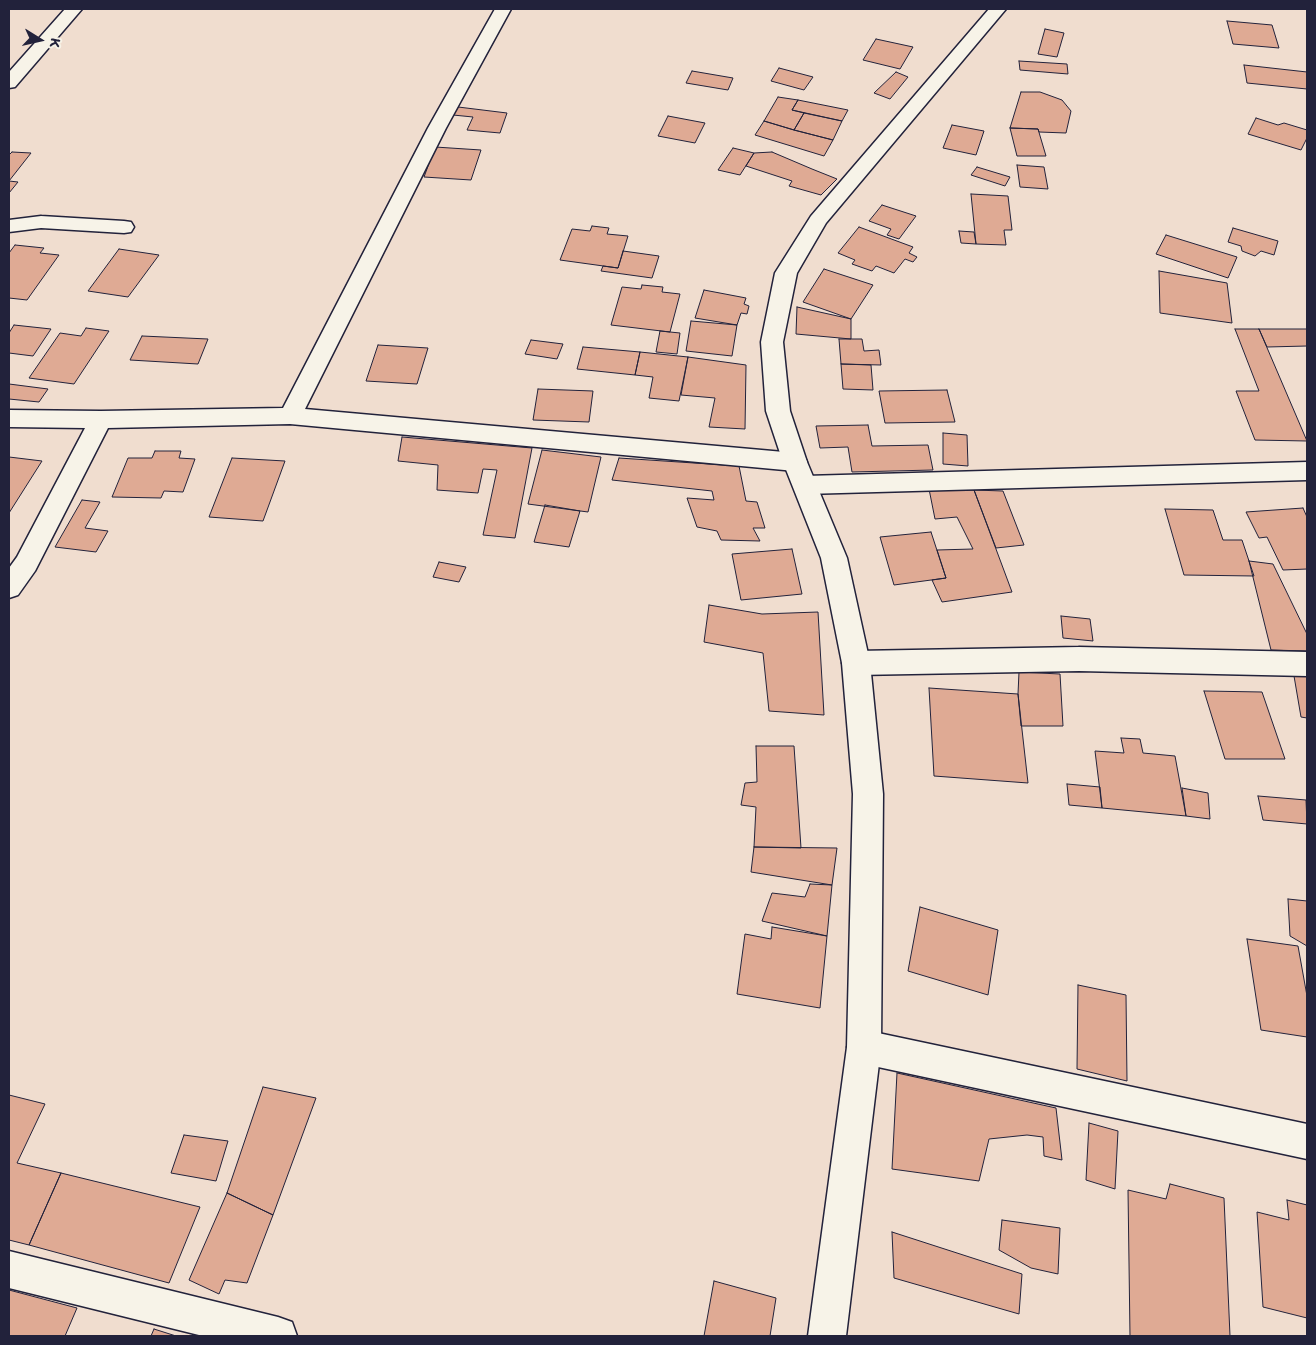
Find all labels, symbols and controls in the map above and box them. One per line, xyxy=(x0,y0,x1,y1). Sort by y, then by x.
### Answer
north arrow xyxy=(15,15,65,65)
text: K xyxy=(46,37,64,49)

